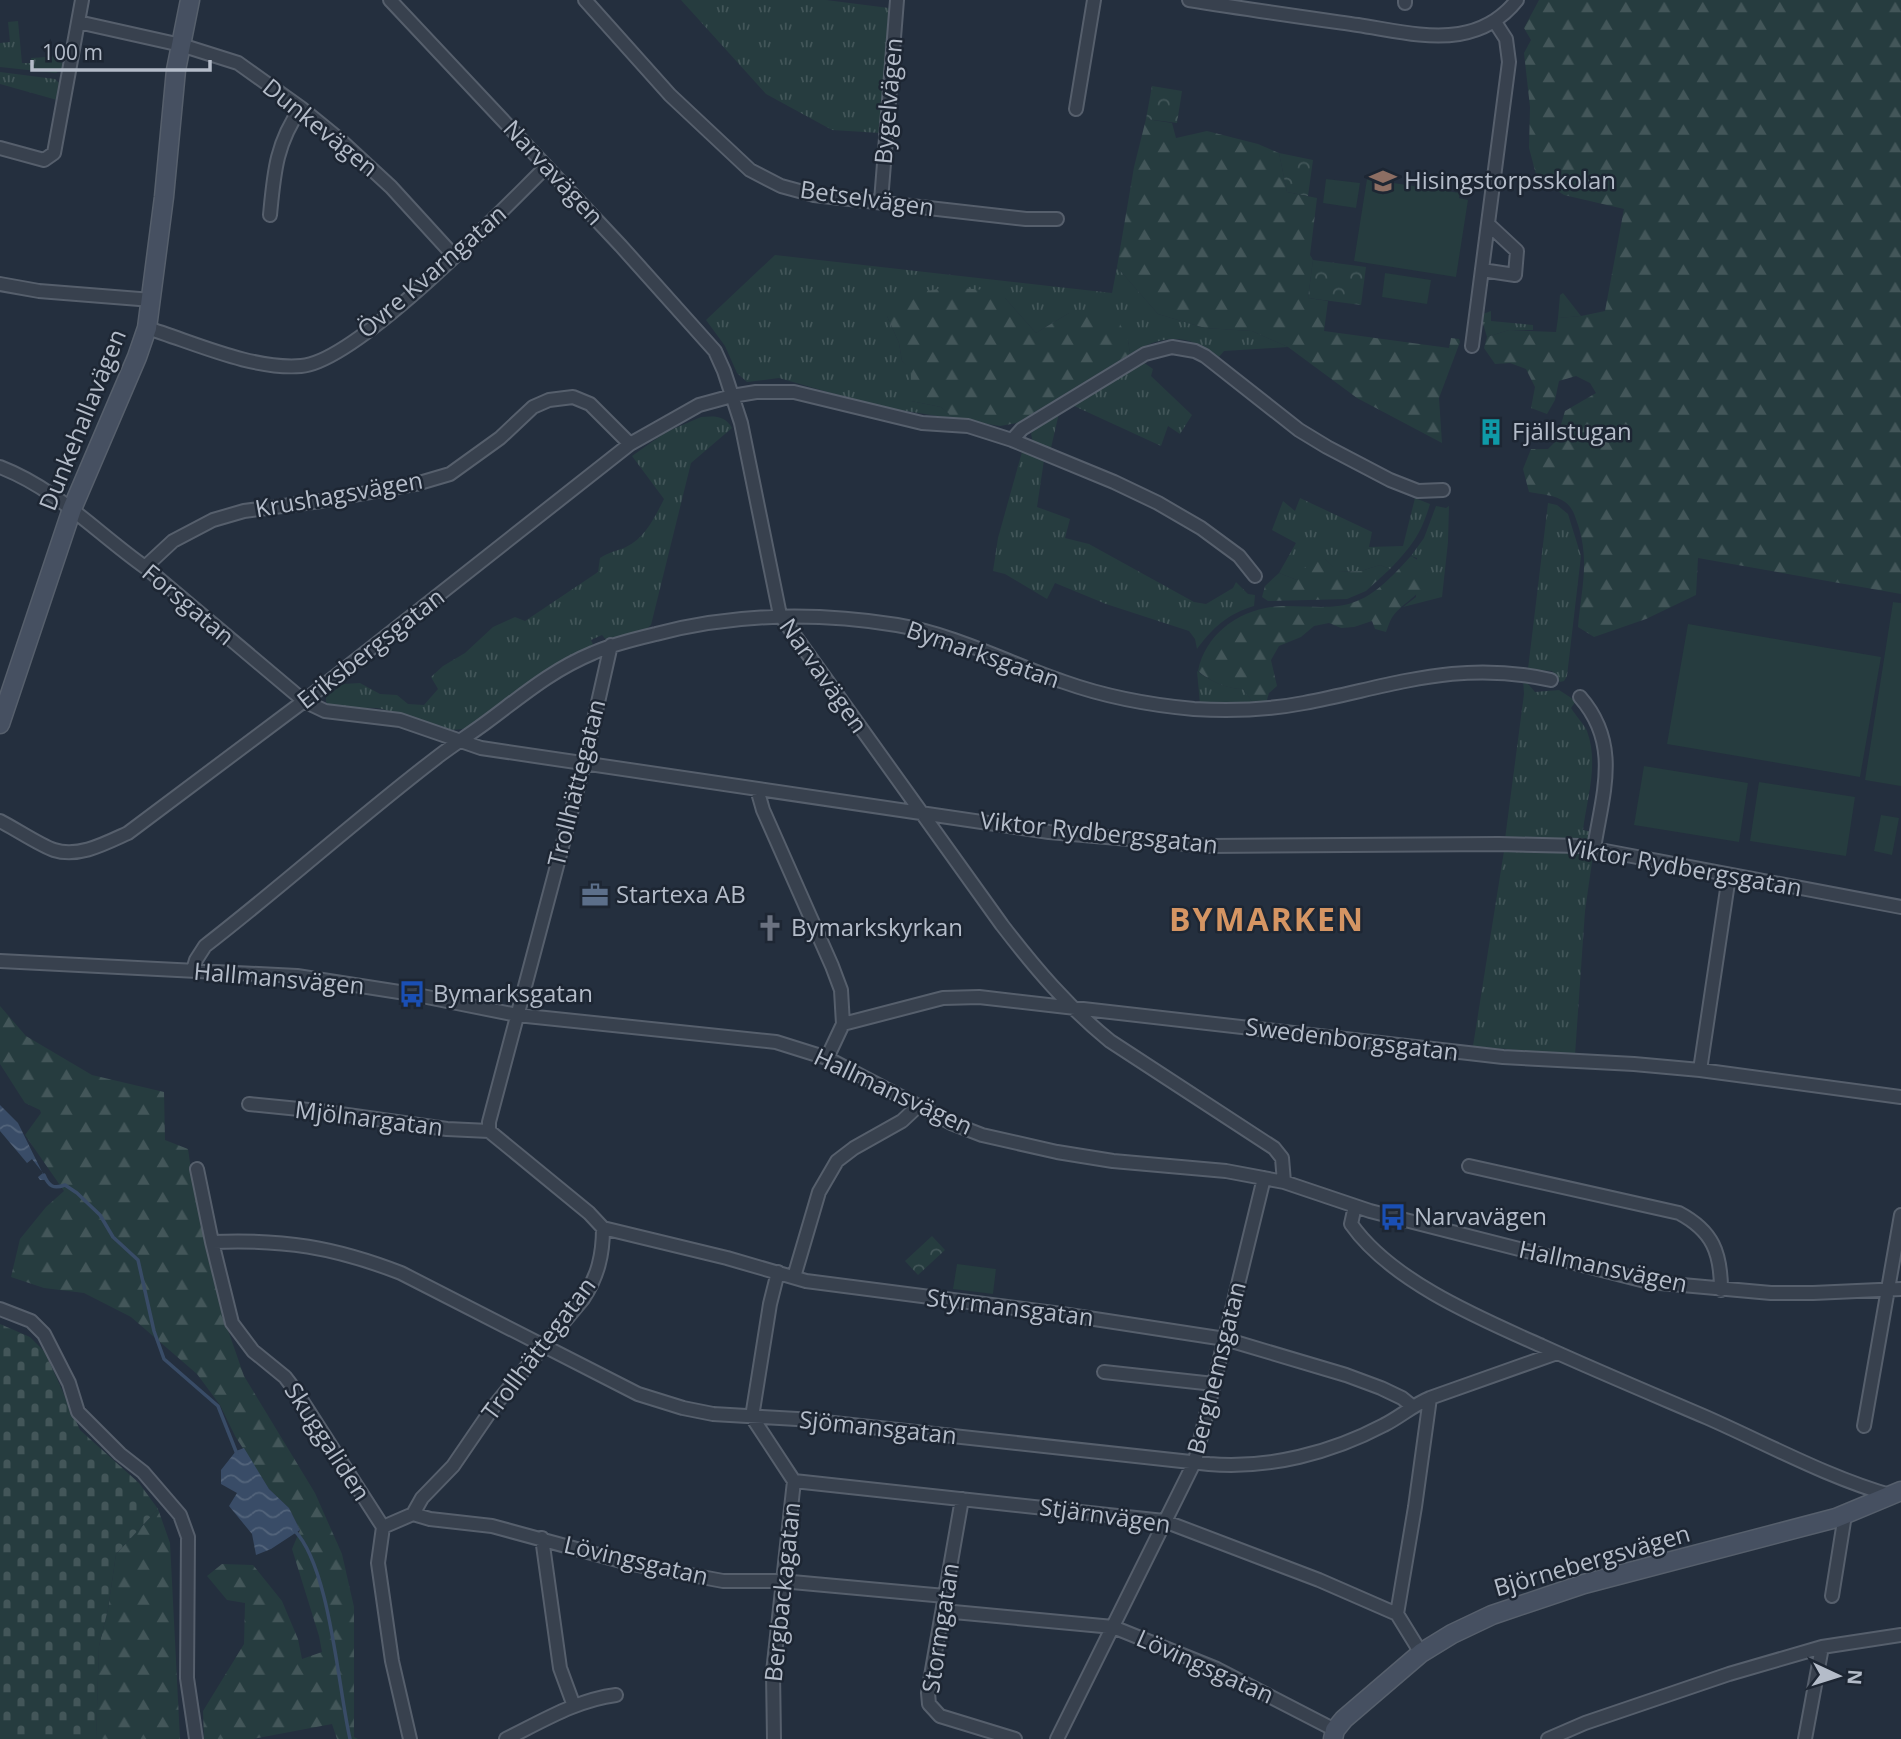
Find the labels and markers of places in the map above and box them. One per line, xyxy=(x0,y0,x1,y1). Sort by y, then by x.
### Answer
place label: Hisingstorpsskolan xyxy=(1404,163,1616,196)
school or university icon: Hisingstorpsskolan xyxy=(1368,166,1398,196)
place label: Fjällstugan xyxy=(1512,414,1632,447)
building icon: Fjällstugan xyxy=(1476,417,1506,447)
place label: Startexa AB xyxy=(616,877,746,910)
office icon: Startexa AB xyxy=(580,880,610,910)
place label: Bymarkskyrkan xyxy=(791,910,963,943)
church icon: Bymarkskyrkan xyxy=(755,913,785,943)
place label: Bymarksgatan xyxy=(433,976,593,1009)
bus stop icon: Bymarksgatan xyxy=(397,979,427,1009)
place label: Narvavägen xyxy=(1414,1199,1547,1232)
bus stop icon: Narvavägen xyxy=(1378,1202,1408,1232)

